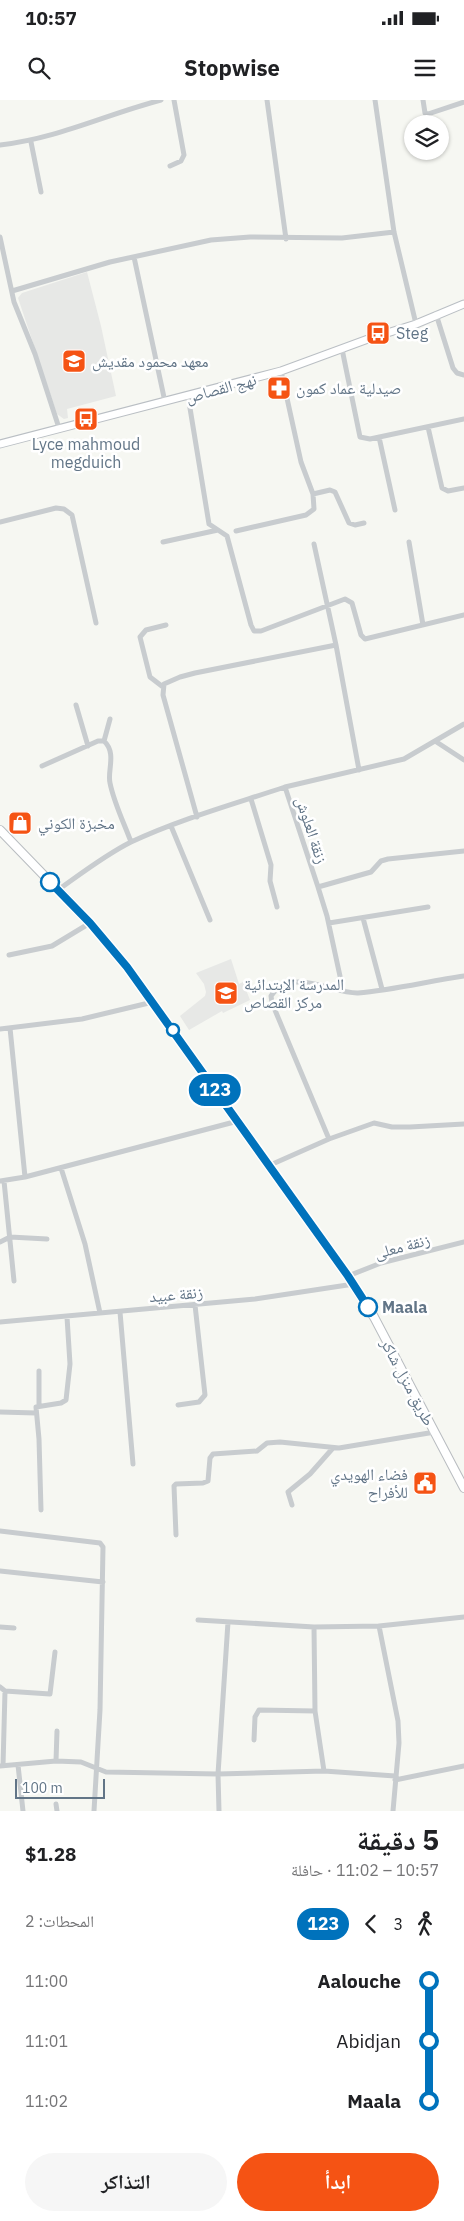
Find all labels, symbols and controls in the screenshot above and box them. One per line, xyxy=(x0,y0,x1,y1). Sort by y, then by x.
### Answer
text: 10:57 xyxy=(25,6,77,30)
text: Stopwise xyxy=(184,53,280,82)
icon: search xyxy=(25,54,53,82)
icon: menu xyxy=(411,54,439,82)
map controls xyxy=(404,115,449,160)
button: layers xyxy=(404,115,449,160)
bus stop icon: Steg xyxy=(365,320,391,346)
place label: Steg xyxy=(396,323,429,343)
school or university icon: معهد محمود مقديش xyxy=(61,348,87,374)
place label: معهد محمود مقديش xyxy=(92,351,209,372)
street label: نهج القصاص xyxy=(183,369,259,408)
pharmacy icon: صيدلية عماد كمون xyxy=(266,375,292,401)
place label: صيدلية عماد كمون xyxy=(296,378,401,399)
bus stop icon: Lyce mahmoud megduich xyxy=(73,406,99,432)
place label: Lyce mahmoud megduich xyxy=(32,434,140,472)
street label: زنقة العلوش xyxy=(291,794,332,866)
shop icon: مخبزة الكوني xyxy=(7,810,33,836)
place label: مخبزة الكوني xyxy=(38,813,115,836)
unlabelled marker xyxy=(40,872,60,892)
place label: المدرسة الإبتدائية مركز القصاص xyxy=(244,974,344,1013)
school or university icon: المدرسة الإبتدائية مركز القصاص xyxy=(213,980,239,1006)
unlabelled marker xyxy=(166,1023,180,1037)
line badge: 123 xyxy=(186,1074,244,1106)
text: 123 xyxy=(199,1078,231,1101)
street label: زنقة معلى xyxy=(372,1229,432,1264)
street label: زنقة عبيد xyxy=(148,1282,204,1306)
marker: Maala xyxy=(358,1297,378,1317)
place label: Maala xyxy=(382,1297,427,1317)
street label: طريق منزل شاكر xyxy=(375,1334,439,1430)
place label: فضاء الهويدي للأفراح xyxy=(330,1464,408,1503)
public building icon: فضاء الهويدي للأفراح xyxy=(412,1470,438,1496)
scale bar xyxy=(15,1776,105,1799)
text: 100 m xyxy=(22,1779,63,1797)
text: 5 دقيقة xyxy=(357,1821,439,1858)
text: $1.28 xyxy=(25,1842,77,1866)
text: 10:57 – 11:02 · حافلة xyxy=(291,1860,439,1880)
icon: back xyxy=(357,1910,385,1938)
icon: walk xyxy=(411,1910,439,1938)
text: المحطات: 2 xyxy=(25,1911,94,1931)
text: 123 xyxy=(307,1912,339,1935)
text: 3 xyxy=(393,1914,403,1934)
text: Aalouche xyxy=(317,1969,401,1993)
text: 11:00 xyxy=(25,1971,68,1991)
text: Abidjan xyxy=(336,2029,401,2053)
text: 11:01 xyxy=(25,2031,68,2051)
text: Maala xyxy=(347,2089,401,2113)
text: 11:02 xyxy=(25,2091,68,2111)
button: التذاكر xyxy=(25,2153,227,2211)
button: ابدأ xyxy=(237,2153,439,2211)

